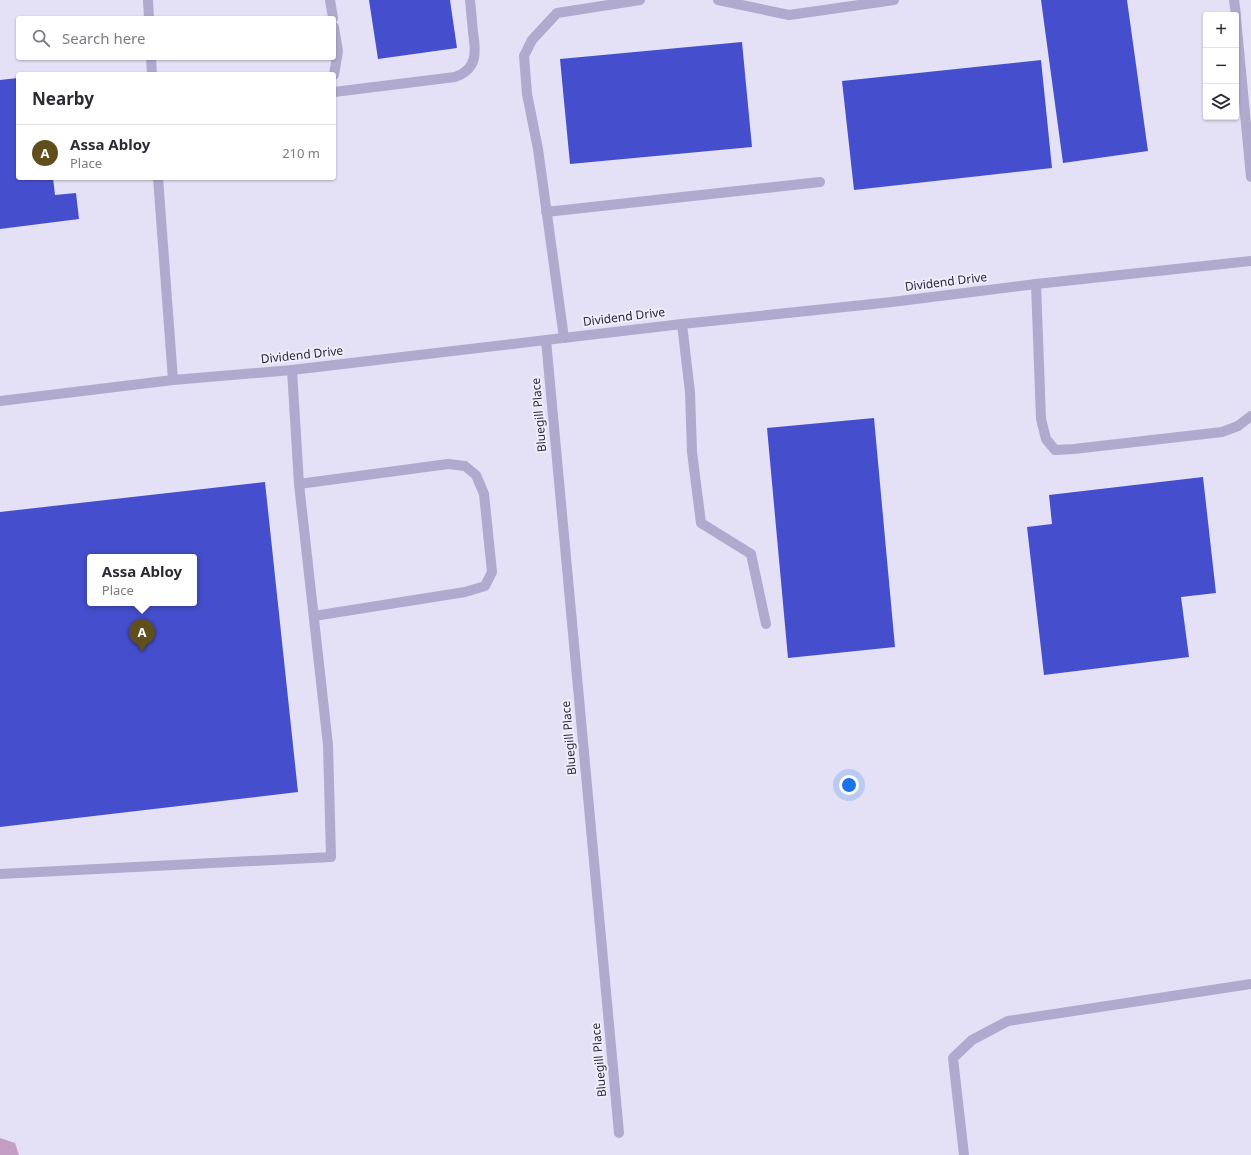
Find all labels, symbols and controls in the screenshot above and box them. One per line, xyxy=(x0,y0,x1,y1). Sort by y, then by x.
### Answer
map controls xyxy=(1203,12,1239,120)
button: + xyxy=(1203,12,1239,48)
search box xyxy=(16,16,336,60)
icon: search xyxy=(30,27,52,49)
text: Search here xyxy=(62,28,145,48)
button: − xyxy=(1203,48,1239,84)
button: layers xyxy=(1203,84,1239,120)
text: Nearby xyxy=(32,87,94,110)
text: Assa Abloy xyxy=(70,134,150,154)
text: A xyxy=(41,144,50,162)
text: 210 m xyxy=(282,144,320,162)
text: Place xyxy=(70,154,102,172)
street label: Dividend Drive xyxy=(904,268,988,295)
street label: Dividend Drive xyxy=(582,303,666,330)
street label: Dividend Drive xyxy=(260,342,344,367)
street label: Bluegill Place xyxy=(527,377,550,453)
popup xyxy=(87,554,197,606)
text: Assa Abloy xyxy=(102,561,182,581)
text: Place xyxy=(102,581,134,599)
pin: A xyxy=(129,619,155,652)
street label: Bluegill Place xyxy=(557,700,580,776)
your location xyxy=(839,775,859,795)
street label: Bluegill Place xyxy=(587,1022,610,1098)

